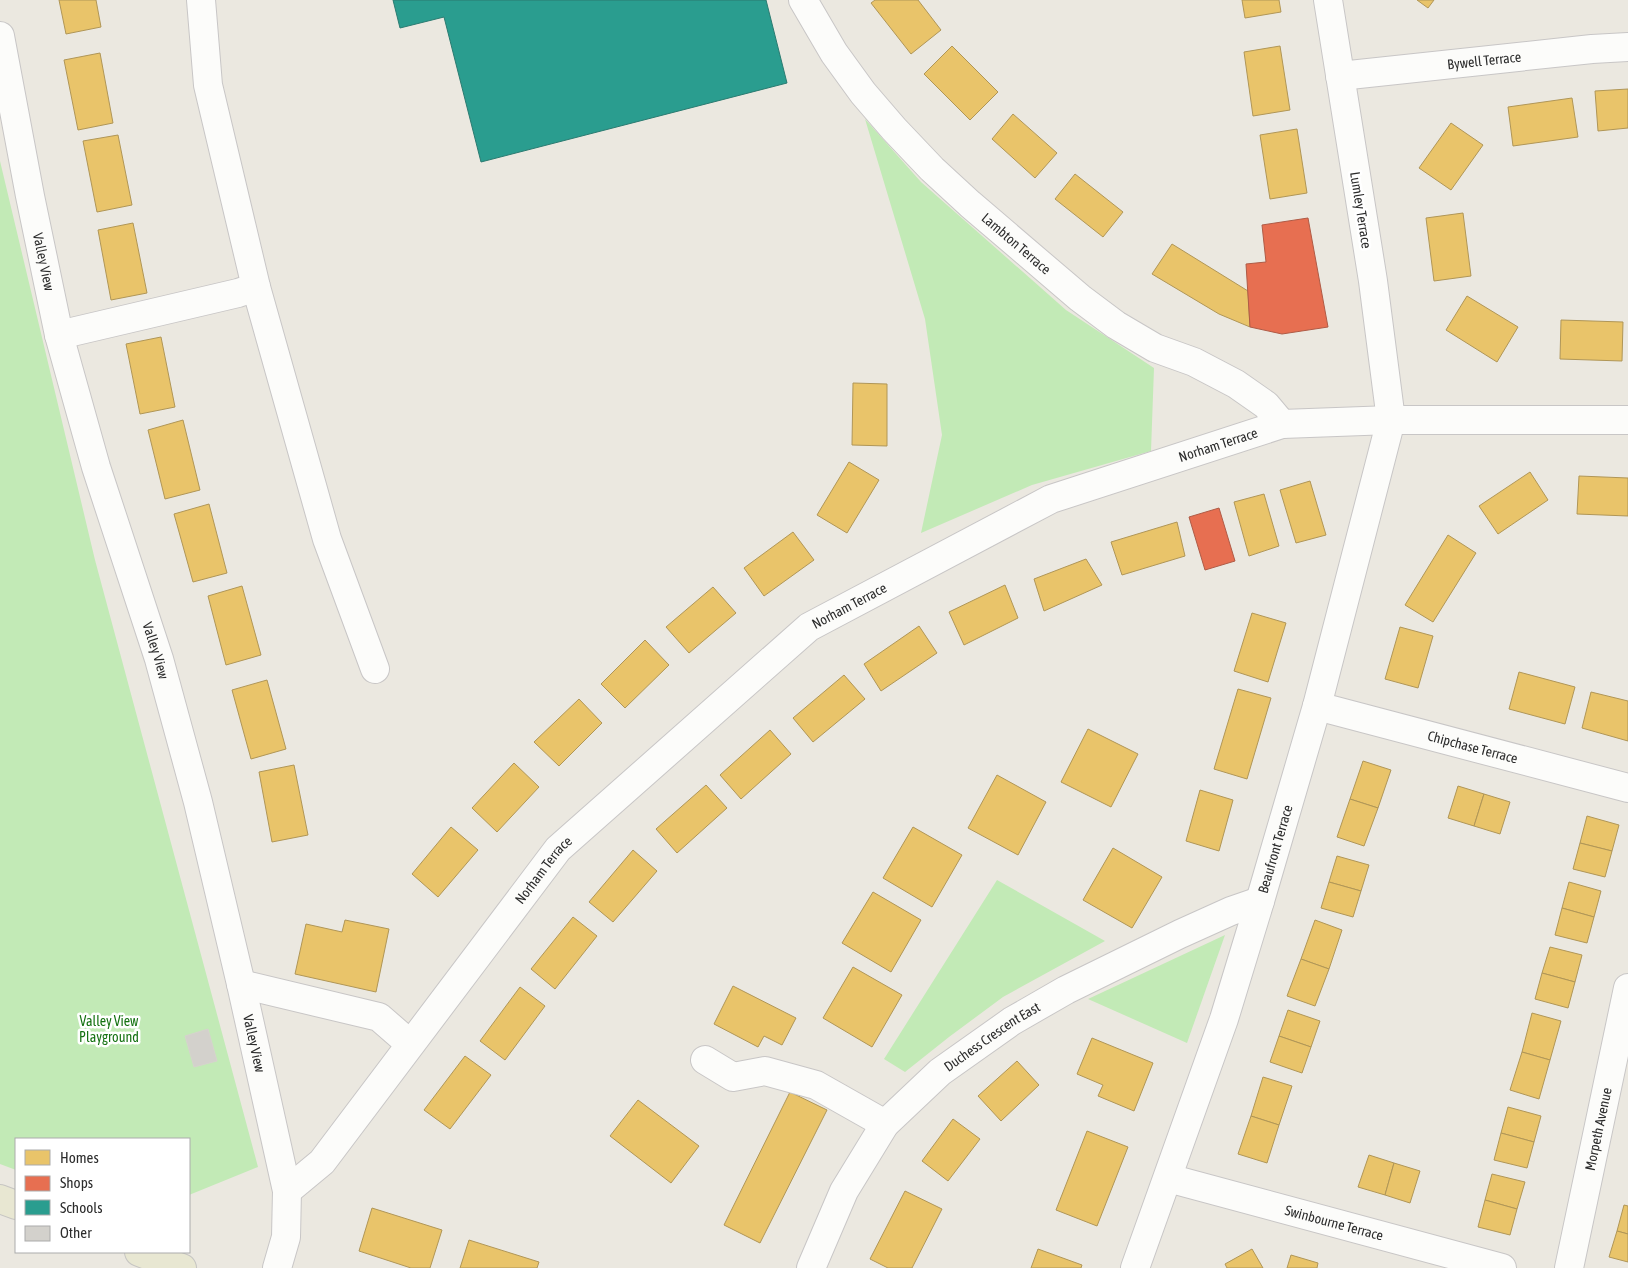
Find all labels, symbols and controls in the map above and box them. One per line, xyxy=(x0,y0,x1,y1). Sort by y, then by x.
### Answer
street label: Bywell Terrace xyxy=(1446,49,1522,72)
street label: Lumley Terrace xyxy=(1347,171,1375,249)
street label: Lambton Terrace xyxy=(979,210,1054,277)
street label: Valley View xyxy=(30,231,58,293)
street label: Norham Terrace xyxy=(1177,424,1260,465)
street label: Norham Terrace xyxy=(809,579,889,632)
street label: Valley View xyxy=(139,620,172,681)
street label: Chipchase Terrace xyxy=(1426,728,1519,767)
street label: Beaufront Terrace xyxy=(1255,803,1296,895)
street label: Norham Terrace xyxy=(512,833,575,907)
street label: Duchess Crescent East xyxy=(941,999,1043,1075)
park label: Valley View Playground xyxy=(79,1013,139,1045)
street label: Valley View xyxy=(240,1013,269,1074)
street label: Morpeth Avenue xyxy=(1582,1086,1615,1172)
legend xyxy=(15,1138,190,1253)
text: Homes xyxy=(60,1149,99,1166)
text: Shops xyxy=(60,1174,93,1191)
text: Schools xyxy=(60,1199,103,1216)
street label: Swinbourne Terrace xyxy=(1283,1202,1385,1244)
text: Other xyxy=(60,1224,92,1241)

